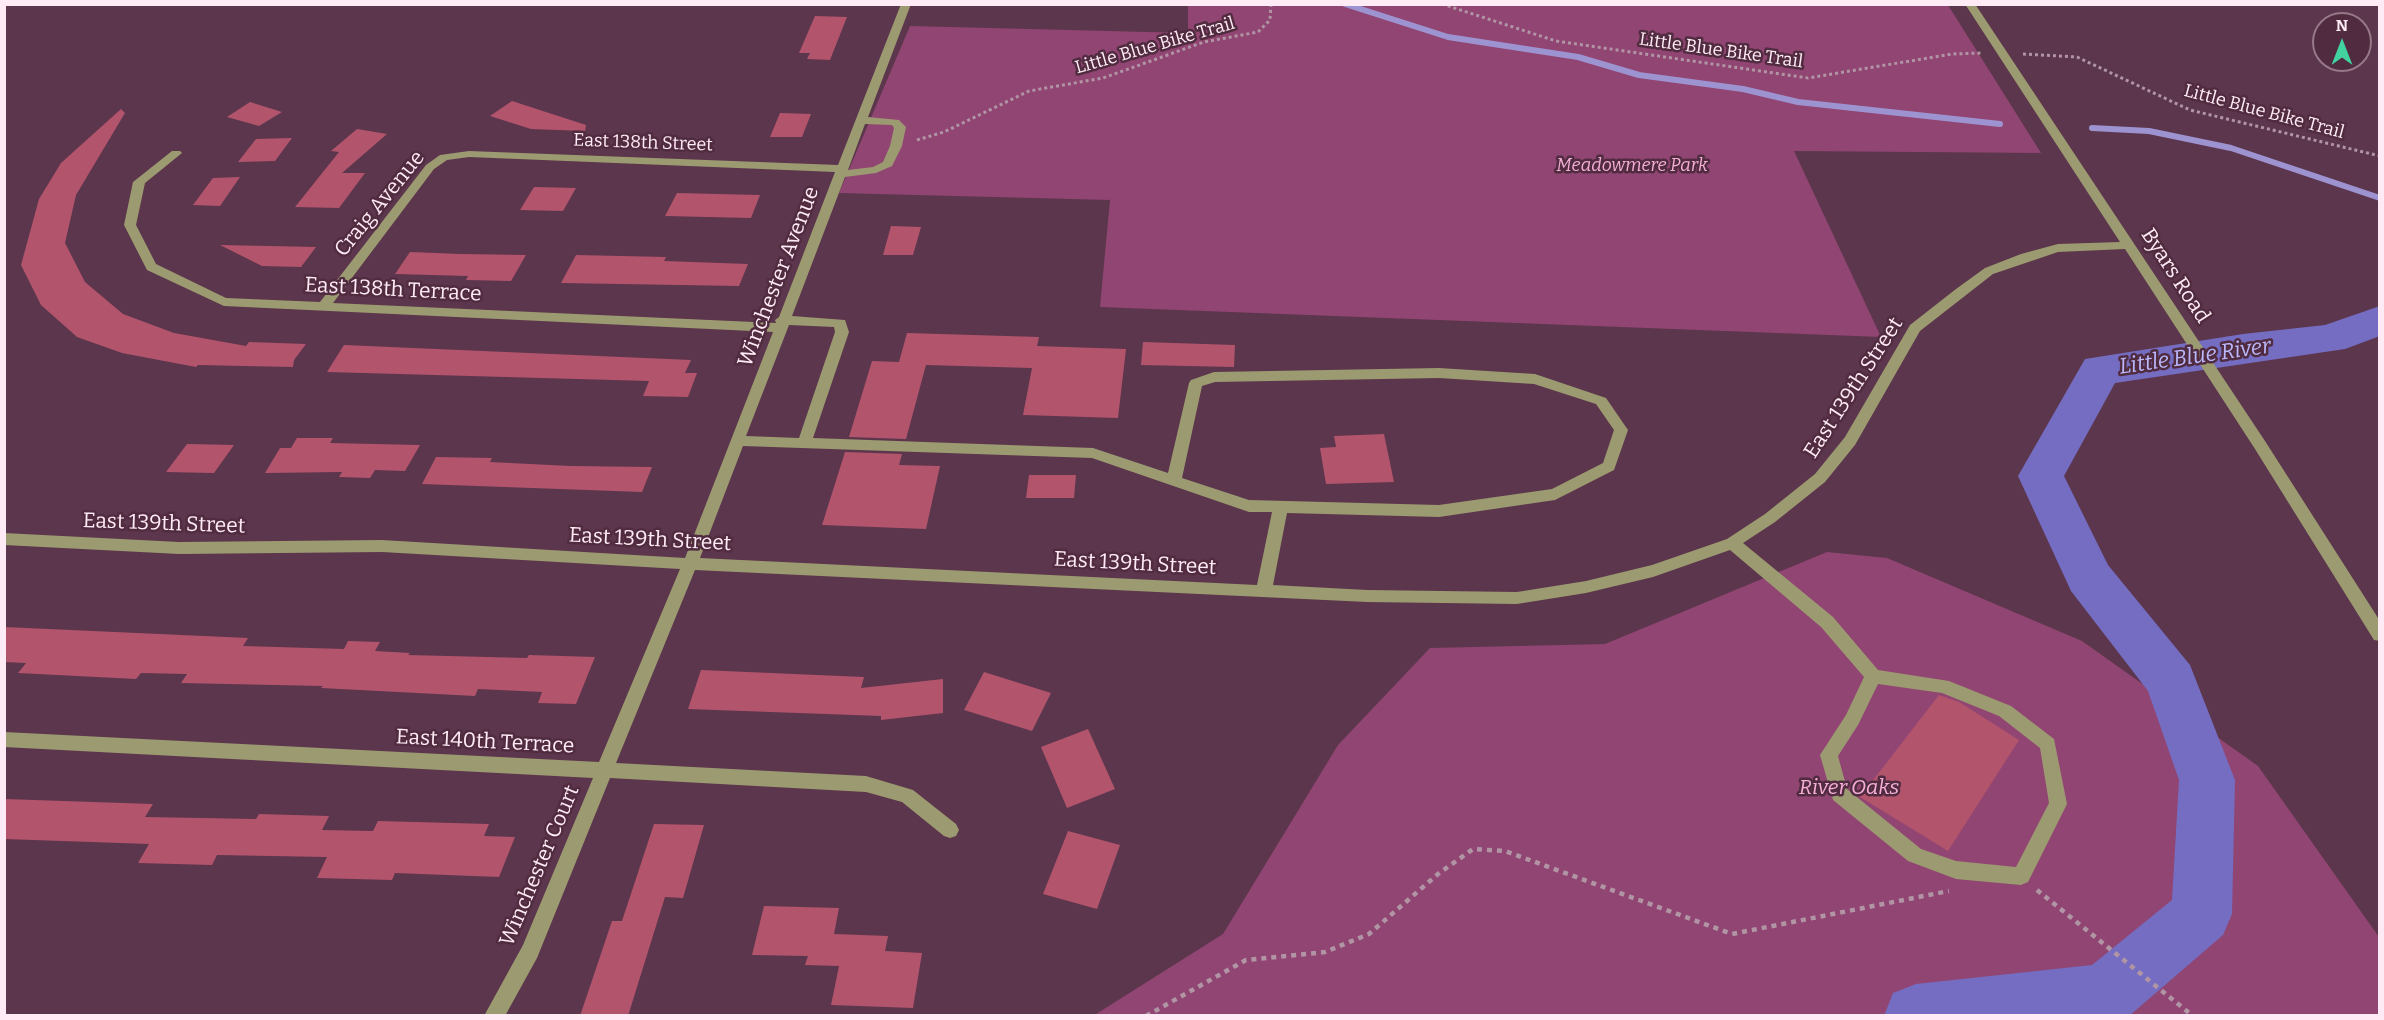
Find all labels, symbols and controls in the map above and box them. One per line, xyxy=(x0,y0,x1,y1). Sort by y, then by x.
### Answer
north arrow xyxy=(2312,12,2372,72)
street label: Little Blue Bike Trail xyxy=(1073,13,1237,79)
text: N xyxy=(2336,16,2348,35)
street label: Little Blue Bike Trail xyxy=(1638,29,1804,73)
street label: Little Blue Bike Trail xyxy=(2181,80,2347,144)
street label: East 138th Street xyxy=(573,130,713,156)
street label: Craig Avenue xyxy=(330,146,430,262)
park label: Meadowmere Park xyxy=(1556,155,1708,177)
street label: Winchester Avenue xyxy=(733,183,825,371)
street label: Byars Road xyxy=(2135,224,2215,328)
street label: East 138th Terrace xyxy=(304,273,482,307)
street label: East 139th Street xyxy=(1799,313,1909,463)
water label: Little Blue River xyxy=(2117,333,2273,381)
street label: East 139th Street xyxy=(82,509,246,539)
street label: East 139th Street xyxy=(568,523,732,557)
street label: East 139th Street xyxy=(1053,547,1217,581)
street label: East 140th Terrace xyxy=(395,725,575,759)
park label: River Oaks xyxy=(1799,775,1899,801)
street label: Winchester Court xyxy=(495,782,585,950)

